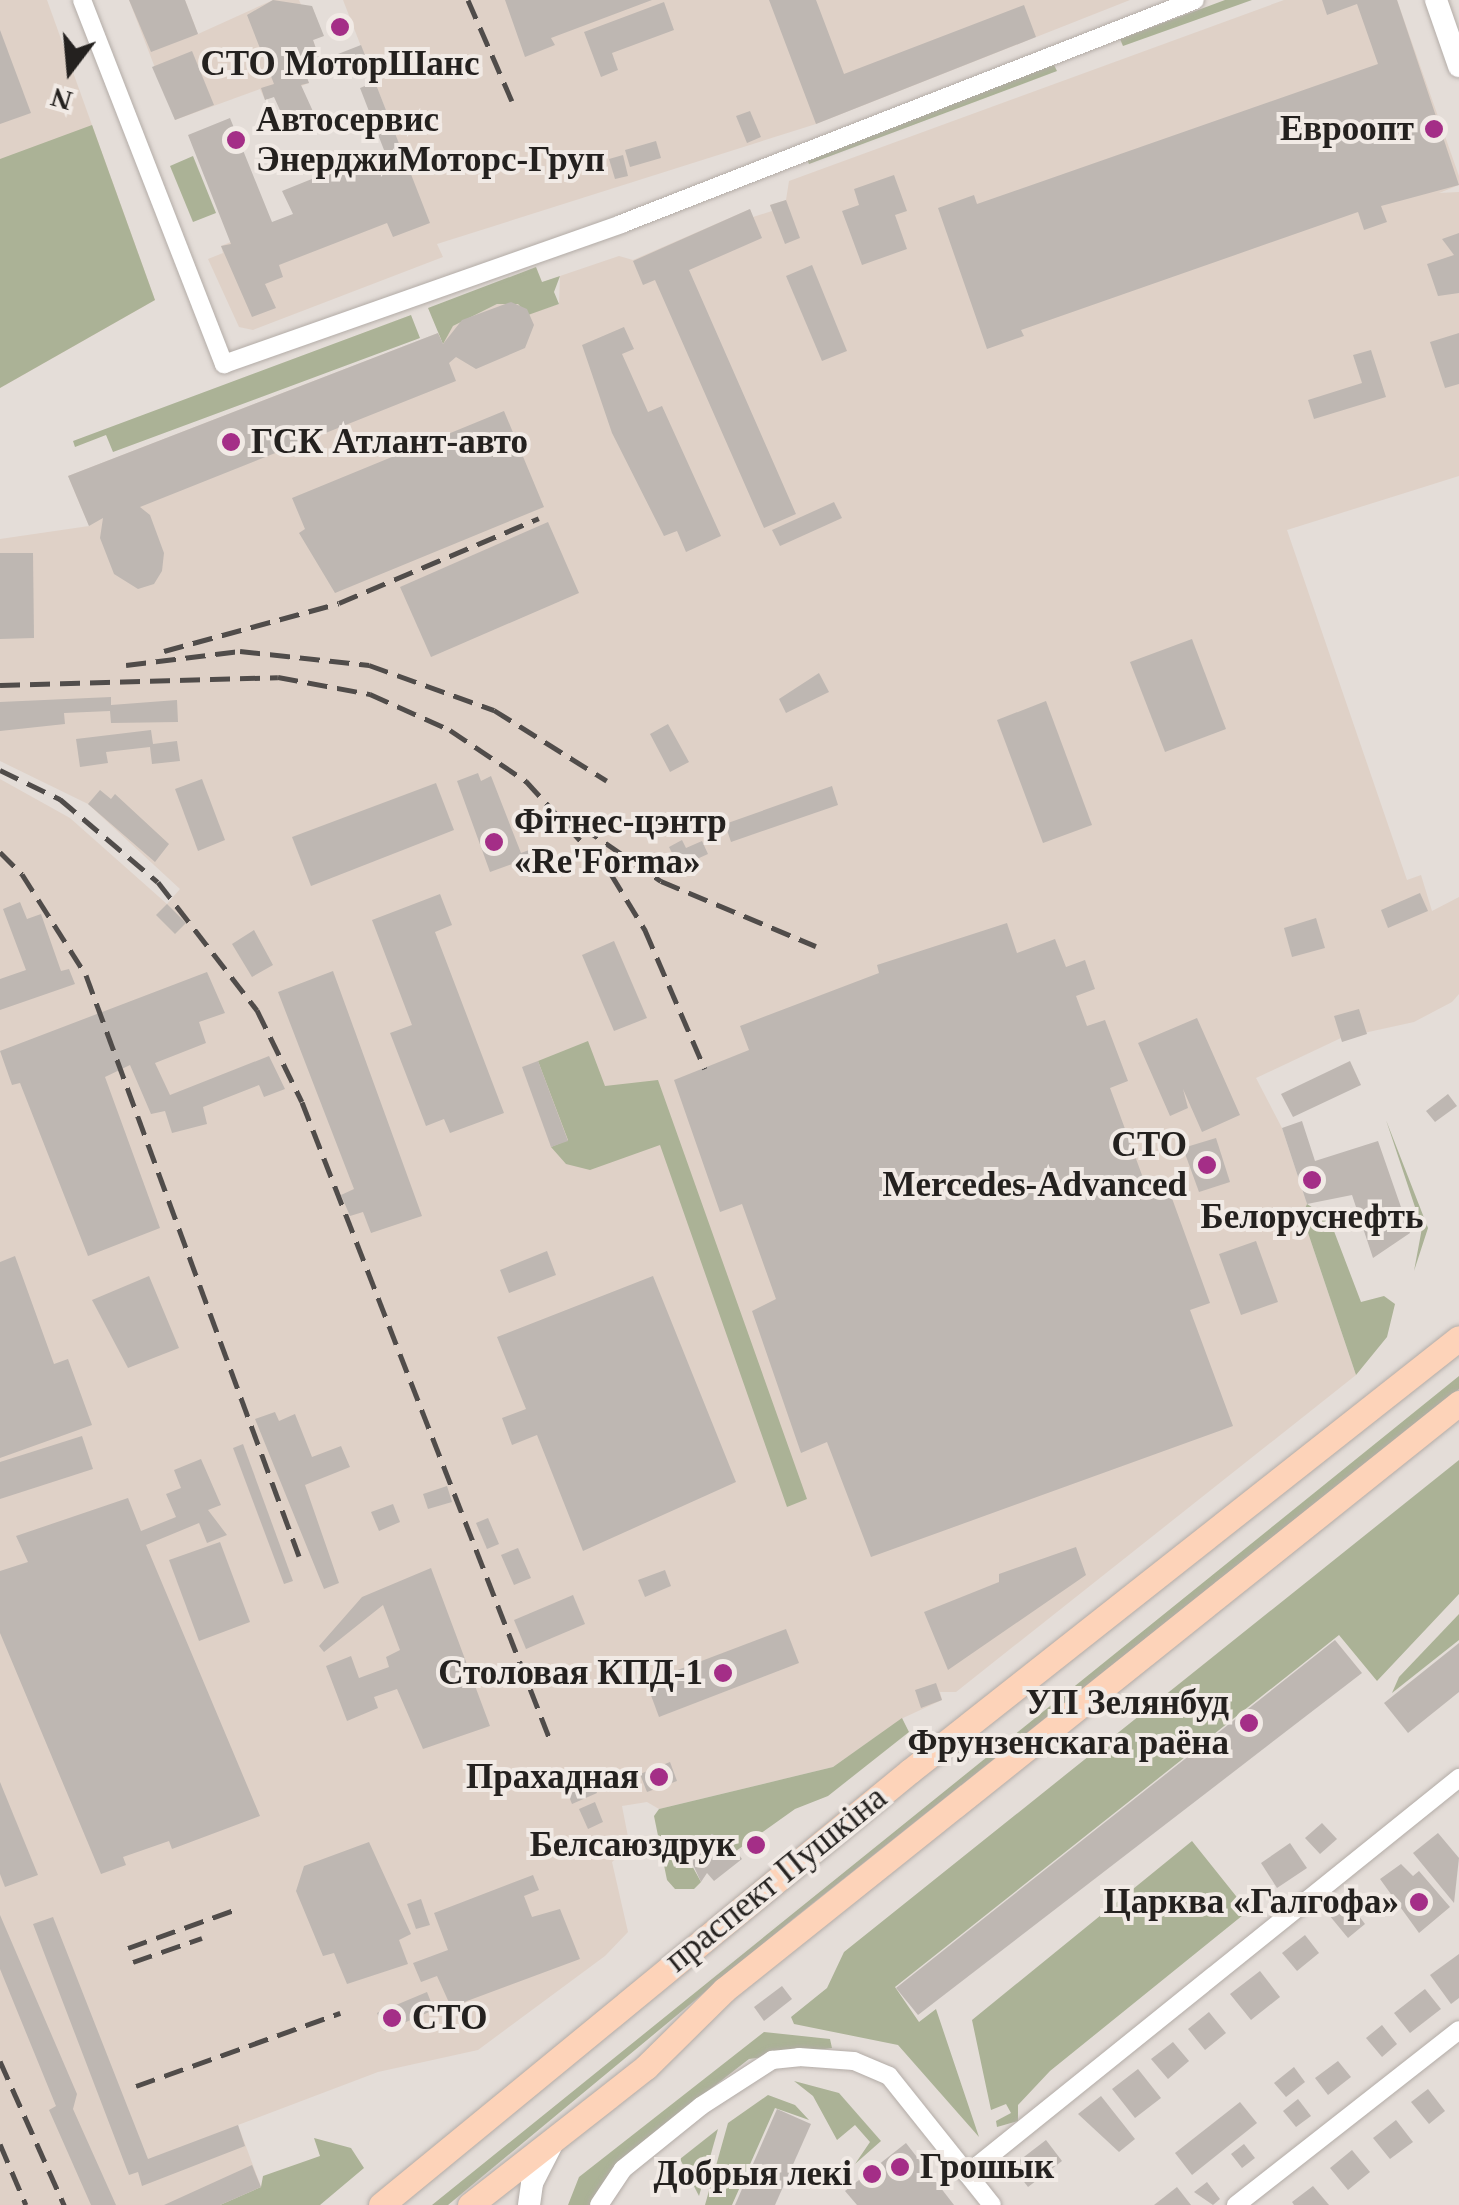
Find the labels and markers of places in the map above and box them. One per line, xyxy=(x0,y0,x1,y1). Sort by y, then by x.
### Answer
marker: СТО МоторШанс xyxy=(329,16,351,38)
place label: СТО МоторШанс xyxy=(200,43,480,85)
place label: Автосервис ЭнерджиМоторс-Груп xyxy=(256,99,605,181)
place label: Евроопт xyxy=(1280,108,1414,150)
marker: Евроопт xyxy=(1423,118,1445,140)
marker: Автосервис ЭнерджиМоторс-Груп xyxy=(225,129,247,151)
place label: ГСК Атлант-авто xyxy=(251,421,528,463)
marker: ГСК Атлант-авто xyxy=(220,431,242,453)
place label: Фітнес-цэнтр «Re'Forma» xyxy=(514,801,727,883)
marker: Фітнес-цэнтр «Re'Forma» xyxy=(483,831,505,853)
place label: СТО Mercedes-Advanced xyxy=(882,1124,1187,1206)
marker: СТО Mercedes-Advanced xyxy=(1196,1154,1218,1176)
marker: Белоруснефть xyxy=(1301,1169,1323,1191)
place label: Белоруснефть xyxy=(1201,1196,1423,1238)
place label: Столовая КПД-1 xyxy=(438,1652,703,1694)
marker: Столовая КПД-1 xyxy=(712,1662,734,1684)
place label: УП Зелянбуд Фрунзенскага раёна xyxy=(908,1682,1229,1764)
marker: УП Зелянбуд Фрунзенскага раёна xyxy=(1238,1712,1260,1734)
place label: Прахадная xyxy=(466,1756,639,1798)
marker: Прахадная xyxy=(648,1766,670,1788)
place label: Белсаюздрук xyxy=(530,1824,736,1866)
marker: Белсаюздрук xyxy=(745,1834,767,1856)
place label: Царква «Галгофа» xyxy=(1104,1881,1399,1923)
marker: Царква «Галгофа» xyxy=(1408,1891,1430,1913)
place label: СТО xyxy=(412,1997,487,2039)
marker: СТО xyxy=(381,2007,403,2029)
place label: Грошык xyxy=(920,2146,1054,2188)
place label: Добрыя лекі xyxy=(653,2153,852,2195)
marker: Грошык xyxy=(889,2156,911,2178)
marker: Добрыя лекі xyxy=(861,2163,883,2185)

